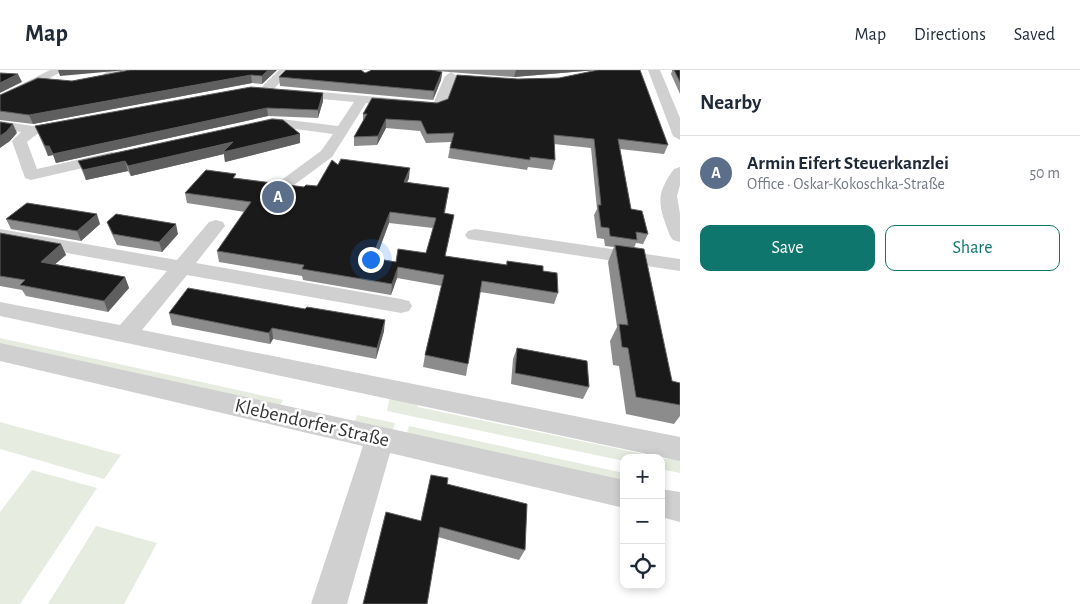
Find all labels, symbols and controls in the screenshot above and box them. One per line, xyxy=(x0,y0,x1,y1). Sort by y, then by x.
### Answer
text: Map xyxy=(25,22,68,46)
text: Map xyxy=(855,26,886,44)
text: Directions xyxy=(914,26,986,44)
text: Saved xyxy=(1014,26,1055,44)
text: Nearby xyxy=(700,92,761,113)
text: Armin Eifert Steuerkanzlei xyxy=(747,154,949,173)
text: A xyxy=(711,165,721,181)
text: 50 m xyxy=(1029,165,1060,181)
text: Office · Oskar-Kokoschka-Straße xyxy=(747,176,945,192)
pin: A xyxy=(262,178,294,216)
button: Save xyxy=(700,225,875,271)
button: Share xyxy=(885,225,1060,271)
your location xyxy=(358,247,384,273)
street label: Klebendorfer Straße xyxy=(233,396,391,450)
map controls xyxy=(620,454,665,589)
button: + xyxy=(620,454,665,499)
button: − xyxy=(620,499,665,544)
button: locate xyxy=(620,544,665,589)

